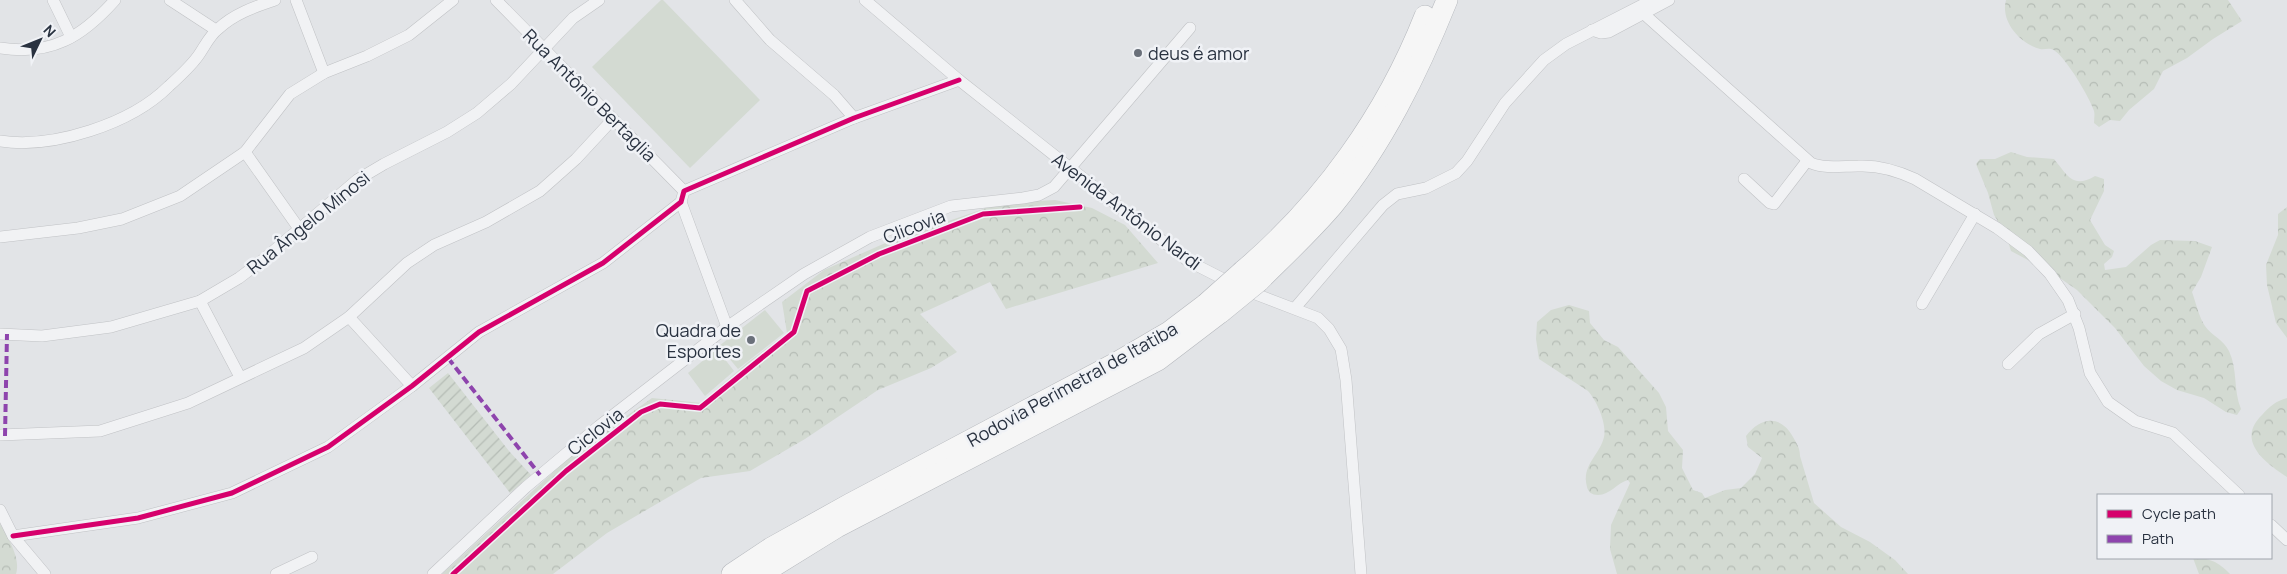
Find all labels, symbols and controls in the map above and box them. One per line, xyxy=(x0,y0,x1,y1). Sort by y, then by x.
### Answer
north arrow xyxy=(15,15,65,65)
text: N xyxy=(39,21,60,41)
street label: Rua Antônio Bertaglia xyxy=(518,23,662,167)
place label: deus é amor xyxy=(1148,41,1250,65)
marker: deus é amor xyxy=(1132,47,1144,59)
street label: Avenida Antônio Nardi xyxy=(1047,147,1207,275)
street label: Rua Ângelo Minosi xyxy=(242,165,374,279)
street label: Clicovia xyxy=(880,203,948,249)
street label: Rodovia Perimetral de Itatiba xyxy=(963,316,1181,452)
place label: Quadra de Esportes xyxy=(656,318,741,363)
marker: Quadra de Esportes xyxy=(745,334,757,346)
street label: Ciclovia xyxy=(562,402,628,460)
legend xyxy=(2097,494,2272,559)
text: Cycle path xyxy=(2142,503,2216,524)
text: Path xyxy=(2142,528,2174,549)

